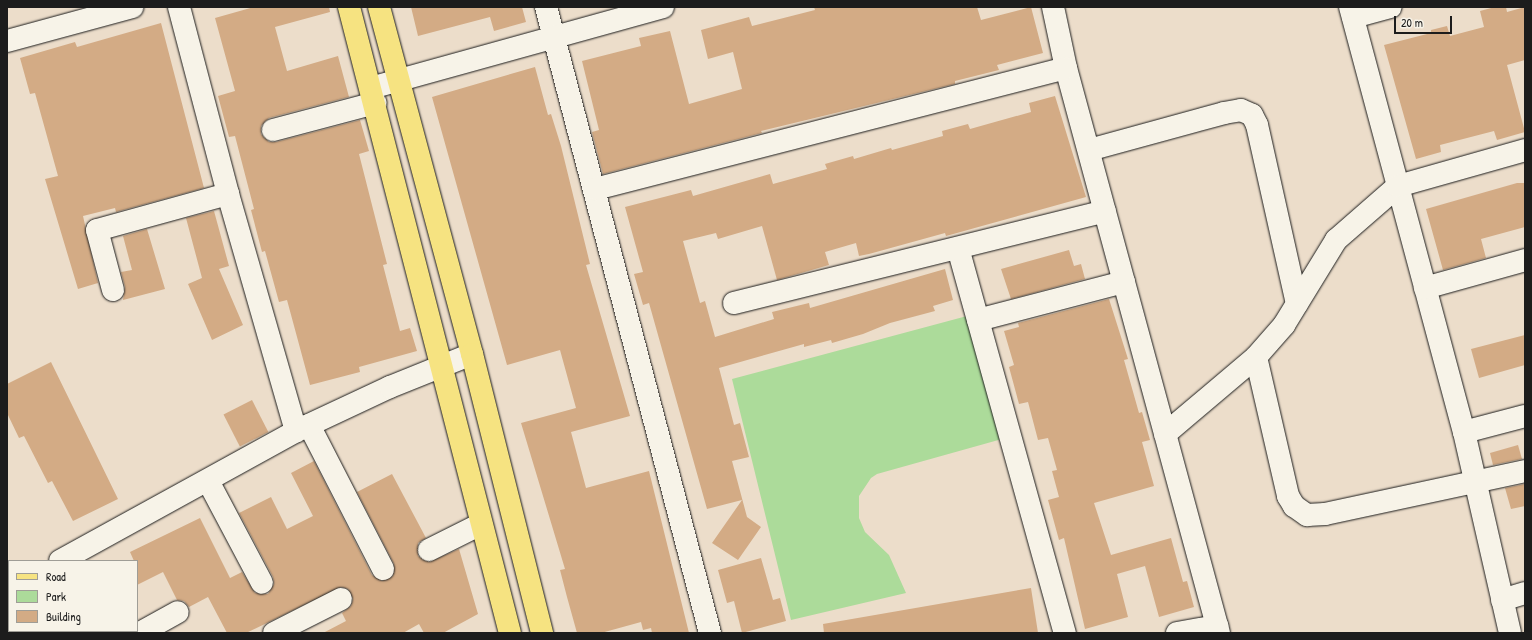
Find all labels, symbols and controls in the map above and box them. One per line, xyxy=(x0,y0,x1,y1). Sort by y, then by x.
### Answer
scale bar xyxy=(1396,8,1454,34)
text: 20 m xyxy=(1401,14,1423,31)
legend xyxy=(8,560,138,632)
text: Road xyxy=(46,568,66,585)
text: Park xyxy=(46,588,66,605)
text: Building xyxy=(46,608,81,625)

